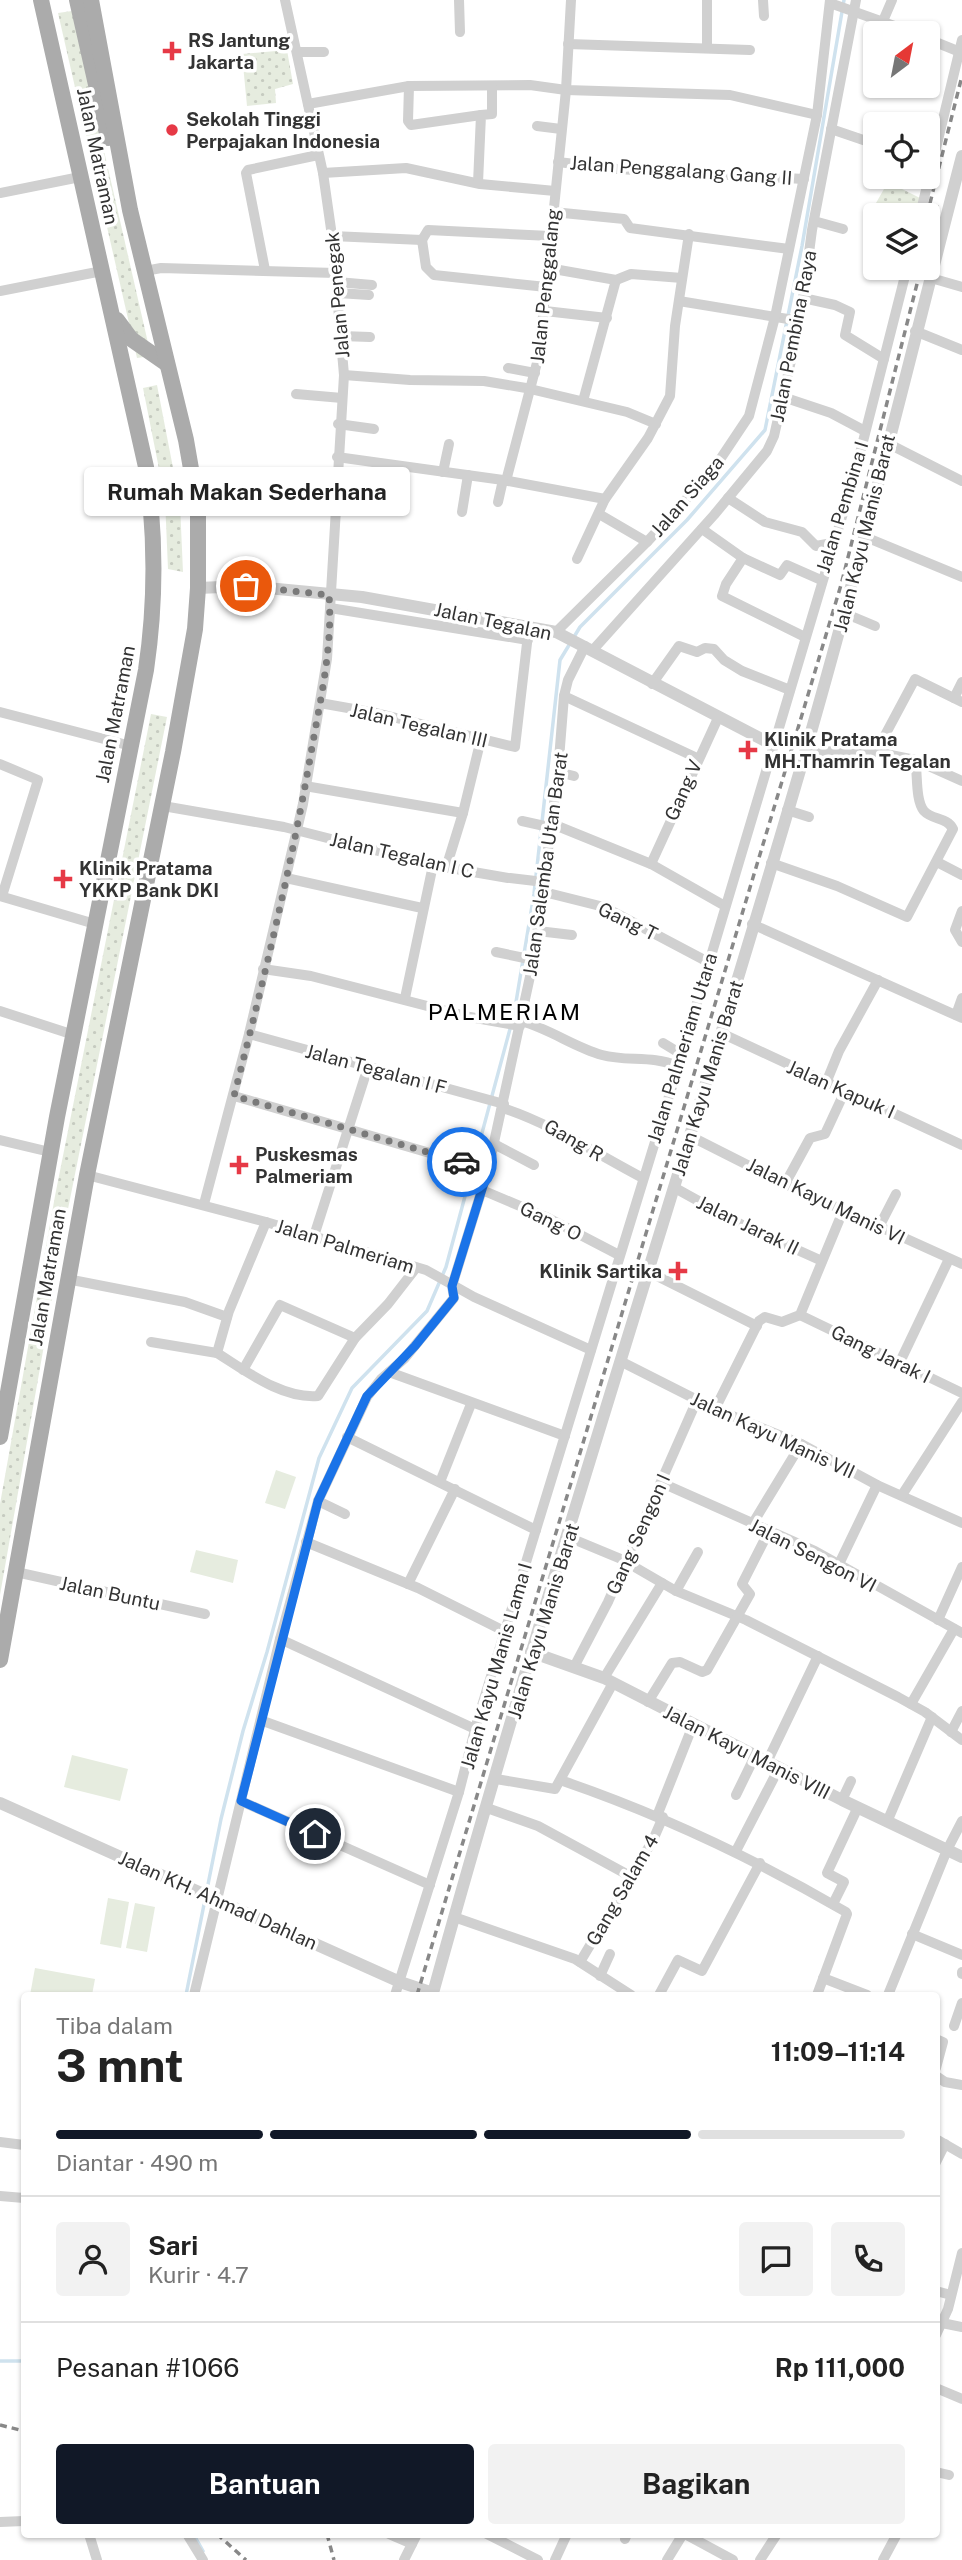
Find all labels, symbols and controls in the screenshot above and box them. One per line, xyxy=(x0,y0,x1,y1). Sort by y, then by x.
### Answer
north arrow xyxy=(863,21,940,98)
map controls xyxy=(863,21,940,280)
place label: RS Jantung Jakarta xyxy=(188,29,290,73)
marker: RS Jantung Jakarta xyxy=(162,41,182,61)
street label: Jalan Matraman xyxy=(73,86,123,226)
place label: Sekolah Tinggi Perpajakan Indonesia xyxy=(186,108,380,152)
button: locate xyxy=(863,112,940,189)
marker: Sekolah Tinggi Perpajakan Indonesia xyxy=(164,122,180,138)
street label: Jalan Penggalang Gang II xyxy=(569,151,793,189)
button: layers xyxy=(863,203,940,280)
street label: Jalan Penggalang xyxy=(526,207,564,365)
street label: Jalan Penegak xyxy=(320,231,353,359)
street label: Jalan Pembina Raya xyxy=(766,248,820,424)
street label: Jalan Kayu Manis Barat xyxy=(829,432,899,634)
street label: Jalan Pembina I xyxy=(812,439,872,575)
street label: Jalan Siaga xyxy=(646,451,728,541)
callout: Rumah Makan Sederhana xyxy=(83,467,409,516)
text: Rumah Makan Sederhana xyxy=(107,478,387,505)
pin xyxy=(216,556,276,616)
icon: bag xyxy=(227,567,265,605)
street label: Jalan Tegalan xyxy=(432,598,554,644)
street label: Jalan Matraman xyxy=(91,644,139,784)
street label: Jalan Tegalan III xyxy=(348,699,490,751)
place label: Klinik Pratama MH.Thamrin Tegalan xyxy=(764,728,951,772)
marker: Klinik Pratama MH.Thamrin Tegalan xyxy=(738,740,758,760)
street label: Jalan Salemba Utan Barat xyxy=(518,750,572,978)
street label: Gang V xyxy=(660,756,706,824)
street label: Jalan Tegalan I C xyxy=(328,828,476,882)
place label: Klinik Pratama YKKP Bank DKI xyxy=(79,857,219,901)
marker: Klinik Pratama YKKP Bank DKI xyxy=(53,869,73,889)
street label: Gang T xyxy=(595,897,661,945)
street label: Jalan Palmeriam Utara xyxy=(643,950,721,1146)
street label: Jalan Kayu Manis Barat xyxy=(667,978,747,1178)
district label: PALMERIAM xyxy=(428,998,582,1025)
street label: Jalan Tegalan I F xyxy=(303,1040,449,1098)
street label: Jalan Kapuk I xyxy=(784,1055,898,1123)
street label: Gang R xyxy=(540,1114,608,1166)
courier xyxy=(427,1127,497,1197)
place label: Puskesmas Palmeriam xyxy=(255,1143,358,1187)
icon: car xyxy=(443,1143,481,1181)
street label: Jalan Kayu Manis VI xyxy=(743,1153,909,1249)
marker: Puskesmas Palmeriam xyxy=(229,1155,249,1175)
street label: Jalan Jarak II xyxy=(693,1191,803,1259)
street label: Gang O xyxy=(517,1197,585,1245)
street label: Jalan Matraman xyxy=(24,1206,70,1348)
street label: Jalan Palmeriam xyxy=(273,1214,417,1278)
place label: Klinik Sartika xyxy=(539,1260,662,1282)
marker: Klinik Sartika xyxy=(668,1261,688,1281)
street label: Gang Jarak I xyxy=(828,1320,934,1388)
street label: Jalan Kayu Manis VII xyxy=(687,1387,859,1483)
street label: Gang Sengon I xyxy=(602,1470,674,1598)
street label: Jalan Sengon VI xyxy=(746,1513,880,1597)
street label: Jalan Kayu Manis Barat xyxy=(503,1521,583,1721)
street label: Jalan Kayu Manis Lama I xyxy=(456,1560,536,1772)
street label: Jalan Buntu xyxy=(58,1572,162,1614)
street label: Jalan Kayu Manis VIII xyxy=(660,1700,834,1804)
pin xyxy=(285,1804,345,1864)
icon: home xyxy=(296,1815,334,1853)
street label: Gang Salam 4 xyxy=(581,1831,663,1949)
street label: Jalan KH. Ahmad Dahlan xyxy=(115,1846,321,1954)
text: Tiba dalam xyxy=(56,2012,173,2039)
text: 11:09–11:14 xyxy=(771,2036,905,2067)
text: 3 mnt xyxy=(56,2038,184,2092)
text: Diantar · 490 m xyxy=(56,2149,218,2176)
button: person xyxy=(56,2222,130,2296)
button: chat xyxy=(739,2222,813,2296)
button: phone xyxy=(831,2222,905,2296)
text: Sari xyxy=(148,2230,198,2261)
text: Kurir · 4.7 xyxy=(148,2261,249,2288)
text: Pesanan #1066 xyxy=(56,2352,239,2383)
text: Rp 111,000 xyxy=(775,2352,905,2383)
button: Bantuan xyxy=(56,2444,474,2524)
button: Bagikan xyxy=(488,2444,905,2524)

